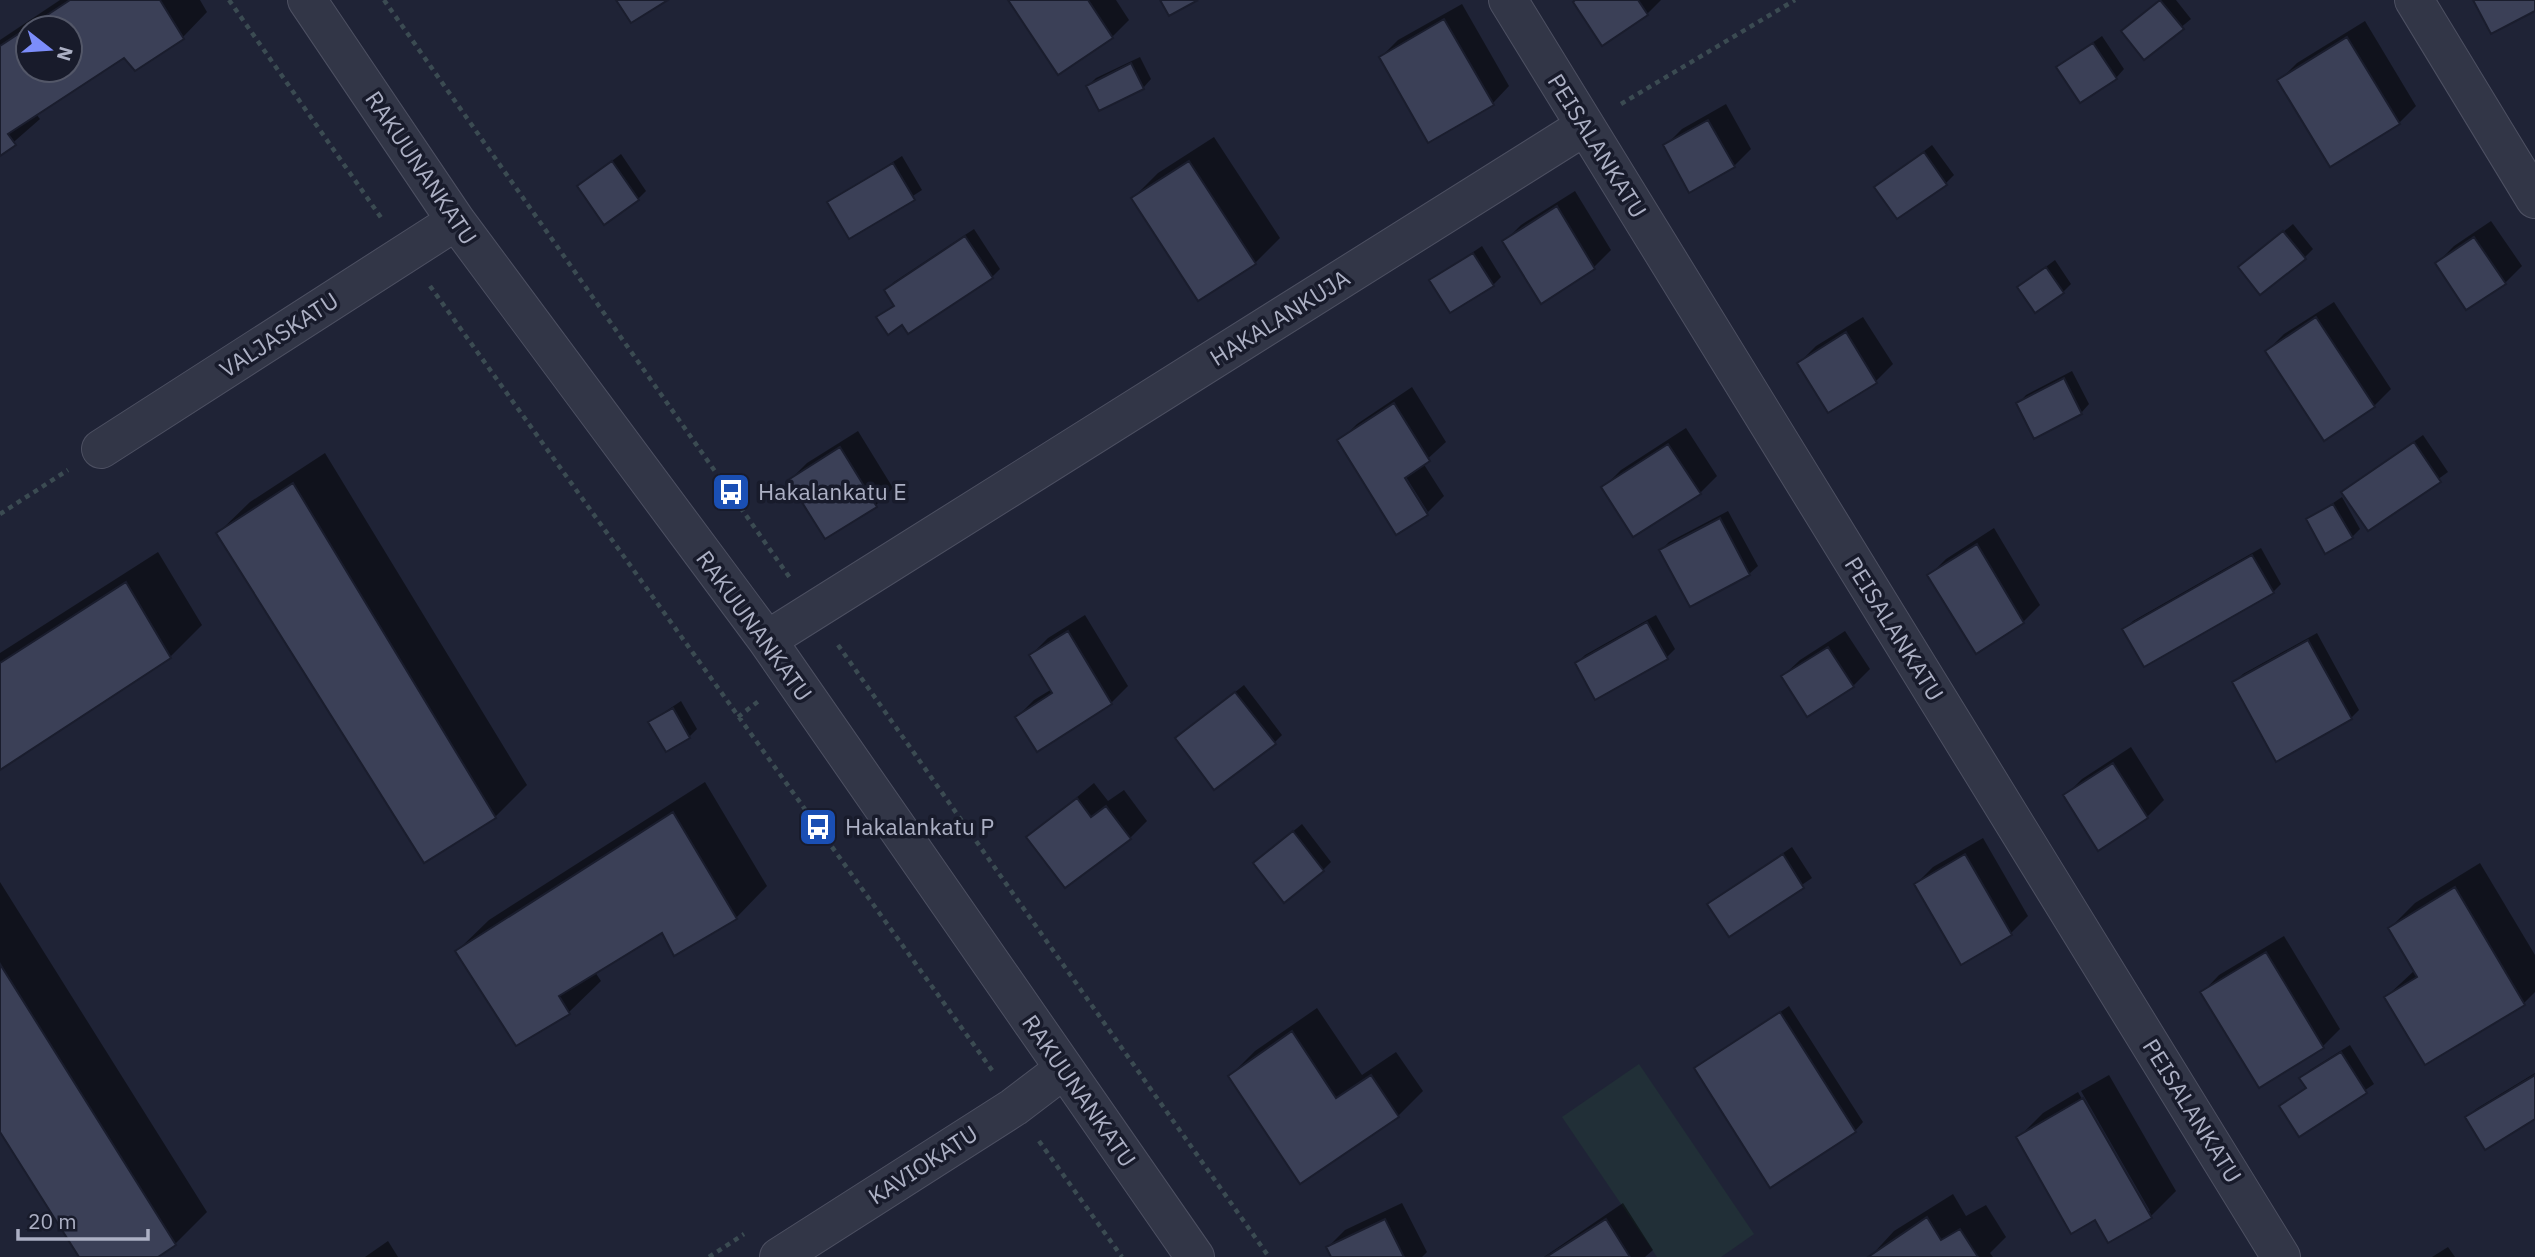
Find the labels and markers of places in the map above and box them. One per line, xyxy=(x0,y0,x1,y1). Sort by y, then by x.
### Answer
bus stop icon: Hakalankatu E xyxy=(710,471,752,513)
place label: Hakalankatu E xyxy=(758,476,907,506)
bus stop icon: Hakalankatu P xyxy=(797,806,839,848)
place label: Hakalankatu P xyxy=(845,811,994,841)

